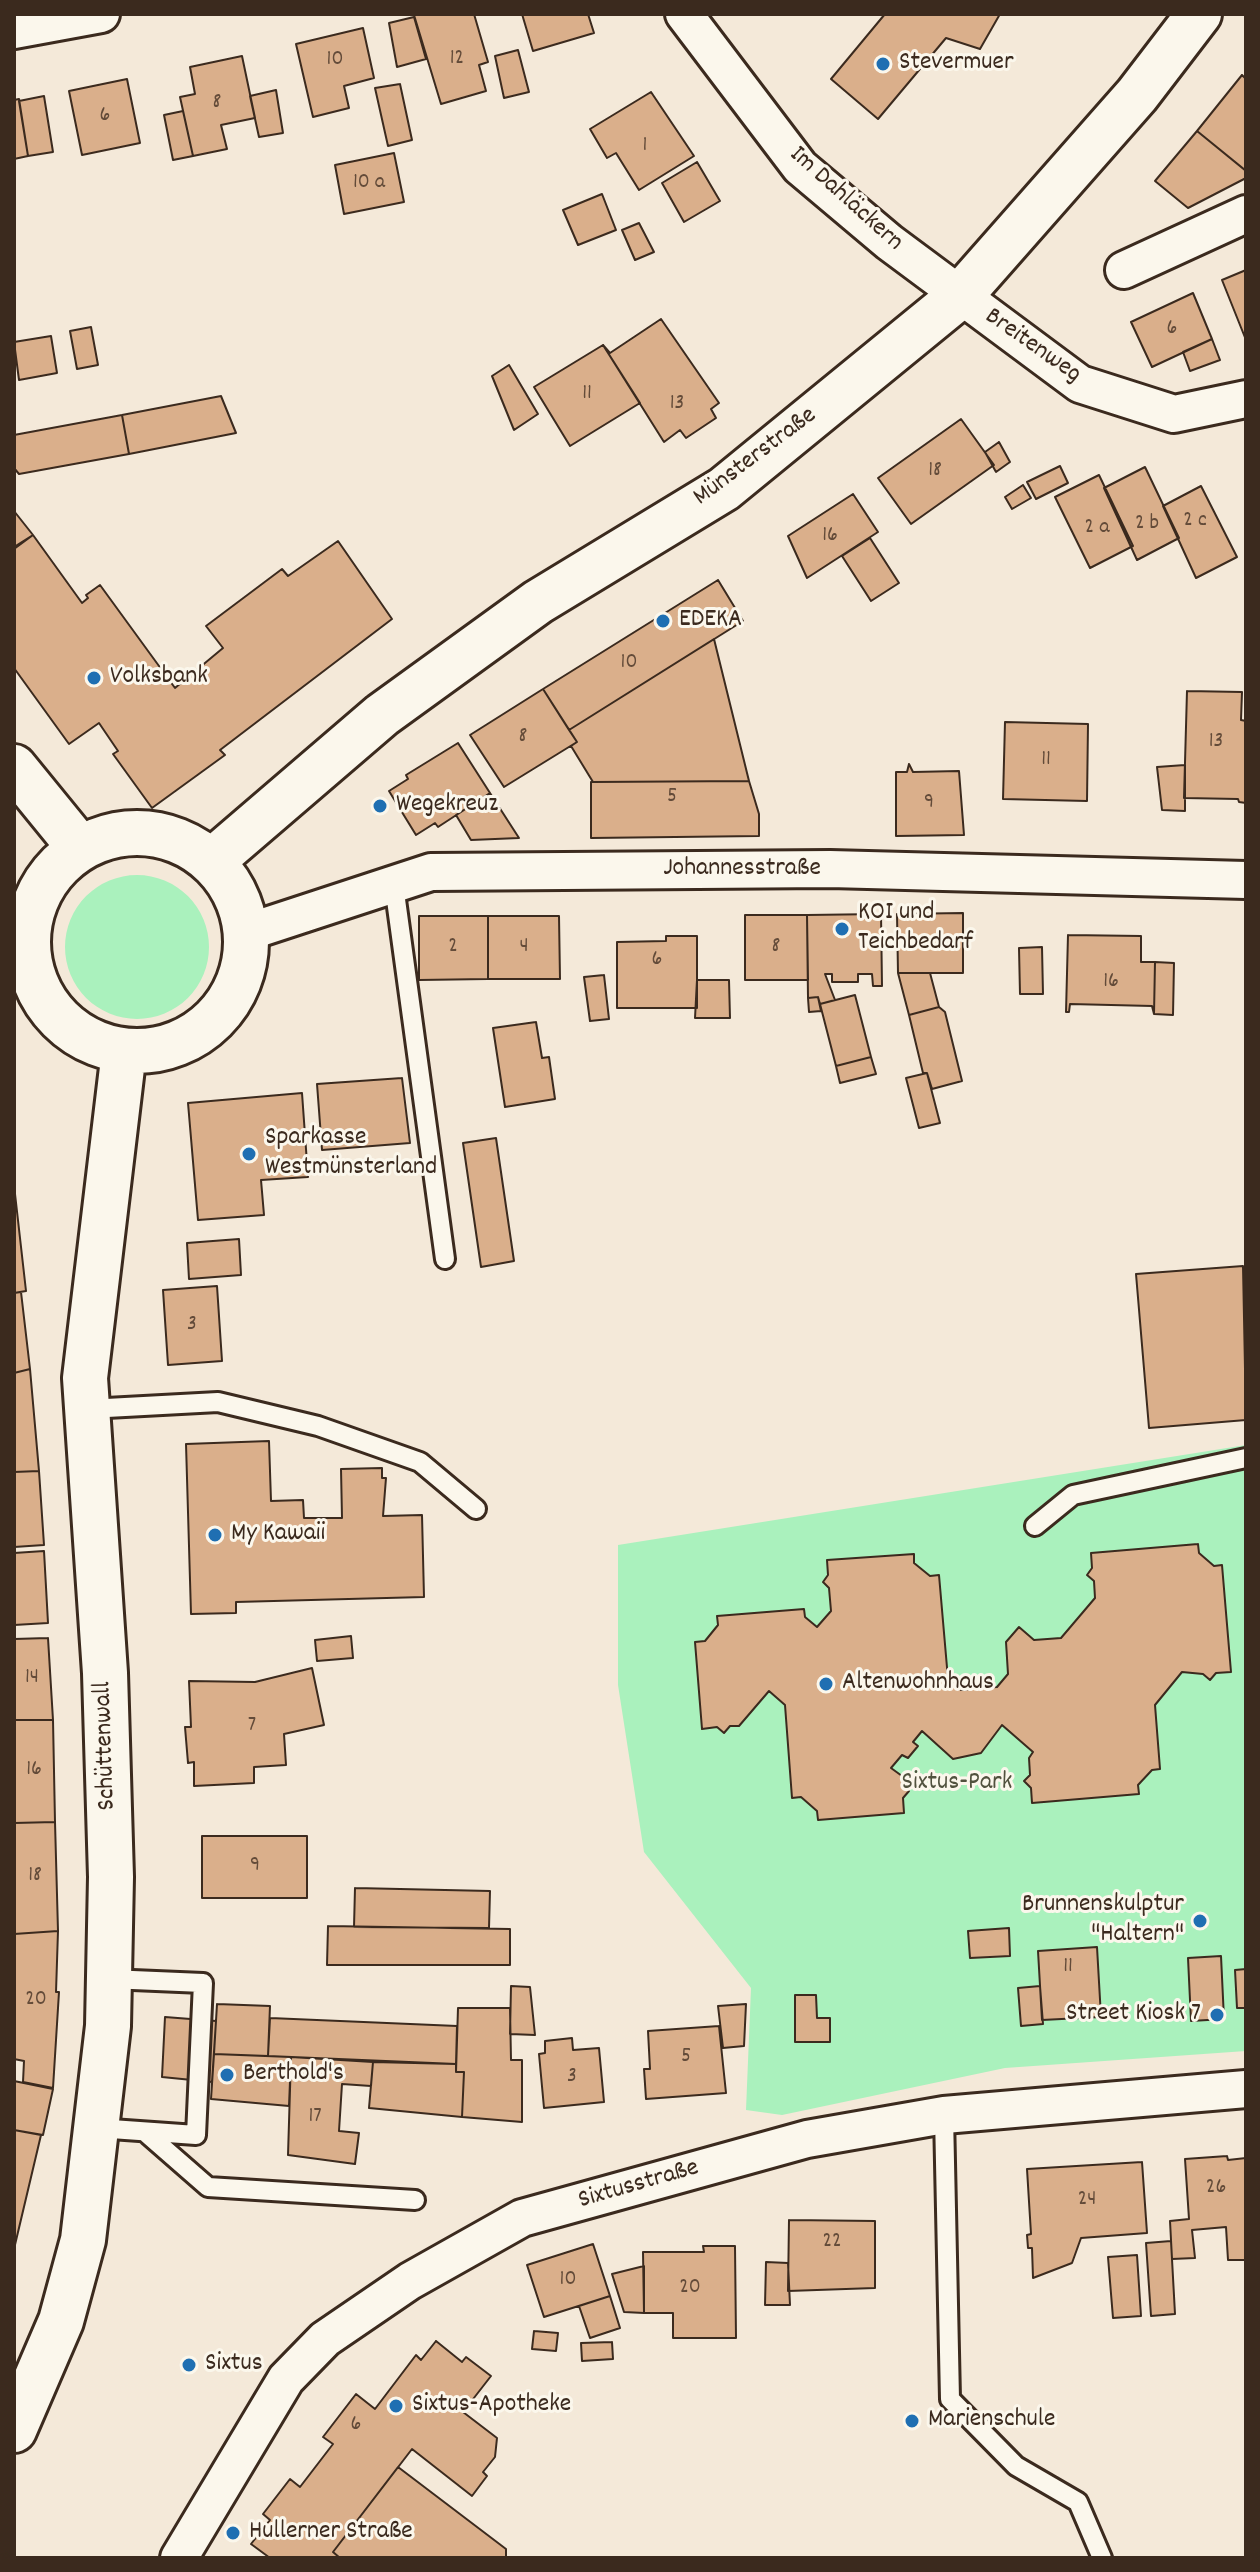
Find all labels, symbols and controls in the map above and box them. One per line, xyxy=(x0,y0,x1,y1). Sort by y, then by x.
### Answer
house number: 12 xyxy=(450,47,464,73)
house number: 10 xyxy=(327,48,343,74)
place label: Stevermuer xyxy=(899,48,1014,80)
marker: Stevermuer xyxy=(874,55,892,73)
house number: 8 xyxy=(213,91,221,117)
house number: 6 xyxy=(100,104,110,130)
house number: 1 xyxy=(643,134,647,160)
street label: Im Dahläckern xyxy=(782,141,908,259)
house number: 10 a xyxy=(353,171,385,197)
street label: Breitenweg xyxy=(978,302,1086,392)
house number: 6 xyxy=(1167,317,1177,343)
house number: 11 xyxy=(582,382,592,408)
house number: 13 xyxy=(670,392,684,418)
street label: Münsterstraße xyxy=(688,402,824,514)
house number: 18 xyxy=(928,459,942,485)
house number: 2 c xyxy=(1183,509,1207,535)
house number: 2 b xyxy=(1135,512,1159,538)
house number: 2 a xyxy=(1085,516,1109,542)
house number: 16 xyxy=(822,524,838,550)
place label: EDEKA xyxy=(679,605,742,637)
marker: EDEKA xyxy=(654,612,672,630)
house number: 10 xyxy=(621,651,637,677)
place label: Volksbank xyxy=(110,662,208,694)
marker: Volksbank xyxy=(85,669,103,687)
house number: 8 xyxy=(519,725,527,751)
house number: 13 xyxy=(1209,730,1223,756)
house number: 11 xyxy=(1041,748,1051,774)
house number: 5 xyxy=(667,785,677,811)
place label: Wegekreuz xyxy=(396,790,498,822)
house number: 9 xyxy=(924,791,934,817)
marker: Wegekreuz xyxy=(371,797,389,815)
street label: Johannesstraße xyxy=(663,854,821,886)
place label: KOI und Teichbedarf xyxy=(858,898,973,960)
marker: KOI und Teichbedarf xyxy=(833,920,851,938)
house number: 2 xyxy=(448,935,458,961)
house number: 4 xyxy=(519,935,529,961)
house number: 8 xyxy=(772,935,780,961)
house number: 6 xyxy=(652,948,662,974)
house number: 16 xyxy=(1103,970,1119,996)
place label: Sparkasse Westmünsterland xyxy=(265,1123,437,1184)
marker: Sparkasse Westmünsterland xyxy=(240,1145,258,1163)
house number: 3 xyxy=(187,1313,197,1339)
place label: My Kawaii xyxy=(231,1519,325,1551)
marker: My Kawaii xyxy=(206,1526,224,1544)
house number: 14 xyxy=(25,1666,39,1692)
place label: Altenwohnhaus xyxy=(842,1668,994,1700)
marker: Altenwohnhaus xyxy=(817,1675,835,1693)
street label: Schüttenwall xyxy=(89,1681,125,1811)
house number: 7 xyxy=(248,1714,256,1740)
house number: 16 xyxy=(26,1758,42,1784)
park label: Sixtus-Park xyxy=(902,1768,1012,1800)
house number: 9 xyxy=(250,1854,260,1880)
house number: 18 xyxy=(28,1864,42,1890)
place label: Brunnenskulptur "Haltern" xyxy=(1022,1890,1184,1952)
marker: Brunnenskulptur "Haltern" xyxy=(1191,1912,1209,1930)
house number: 11 xyxy=(1063,1955,1073,1981)
house number: 20 xyxy=(25,1988,47,2014)
place label: Street Kiosk 7 xyxy=(1066,1999,1201,2031)
marker: Street Kiosk 7 xyxy=(1208,2006,1226,2024)
house number: 5 xyxy=(681,2045,691,2071)
place label: Berthold's xyxy=(243,2059,344,2091)
house number: 3 xyxy=(567,2065,577,2091)
marker: Berthold's xyxy=(218,2066,236,2084)
house number: 17 xyxy=(308,2105,322,2131)
street label: Sixtusstraße xyxy=(575,2154,703,2218)
house number: 26 xyxy=(1206,2176,1226,2202)
house number: 24 xyxy=(1078,2188,1096,2214)
house number: 22 xyxy=(822,2230,842,2256)
house number: 10 xyxy=(560,2268,576,2294)
house number: 20 xyxy=(679,2276,701,2302)
place label: Sixtus xyxy=(205,2349,263,2381)
marker: Sixtus xyxy=(180,2356,198,2374)
place label: Sixtus-Apotheke xyxy=(412,2390,571,2422)
marker: Sixtus-Apotheke xyxy=(387,2397,405,2415)
place label: Marienschule xyxy=(928,2405,1055,2437)
marker: Marienschule xyxy=(903,2412,921,2430)
house number: 6 xyxy=(351,2413,361,2439)
place label: Hullerner Straße xyxy=(249,2517,413,2549)
marker: Hullerner Straße xyxy=(224,2524,242,2542)

